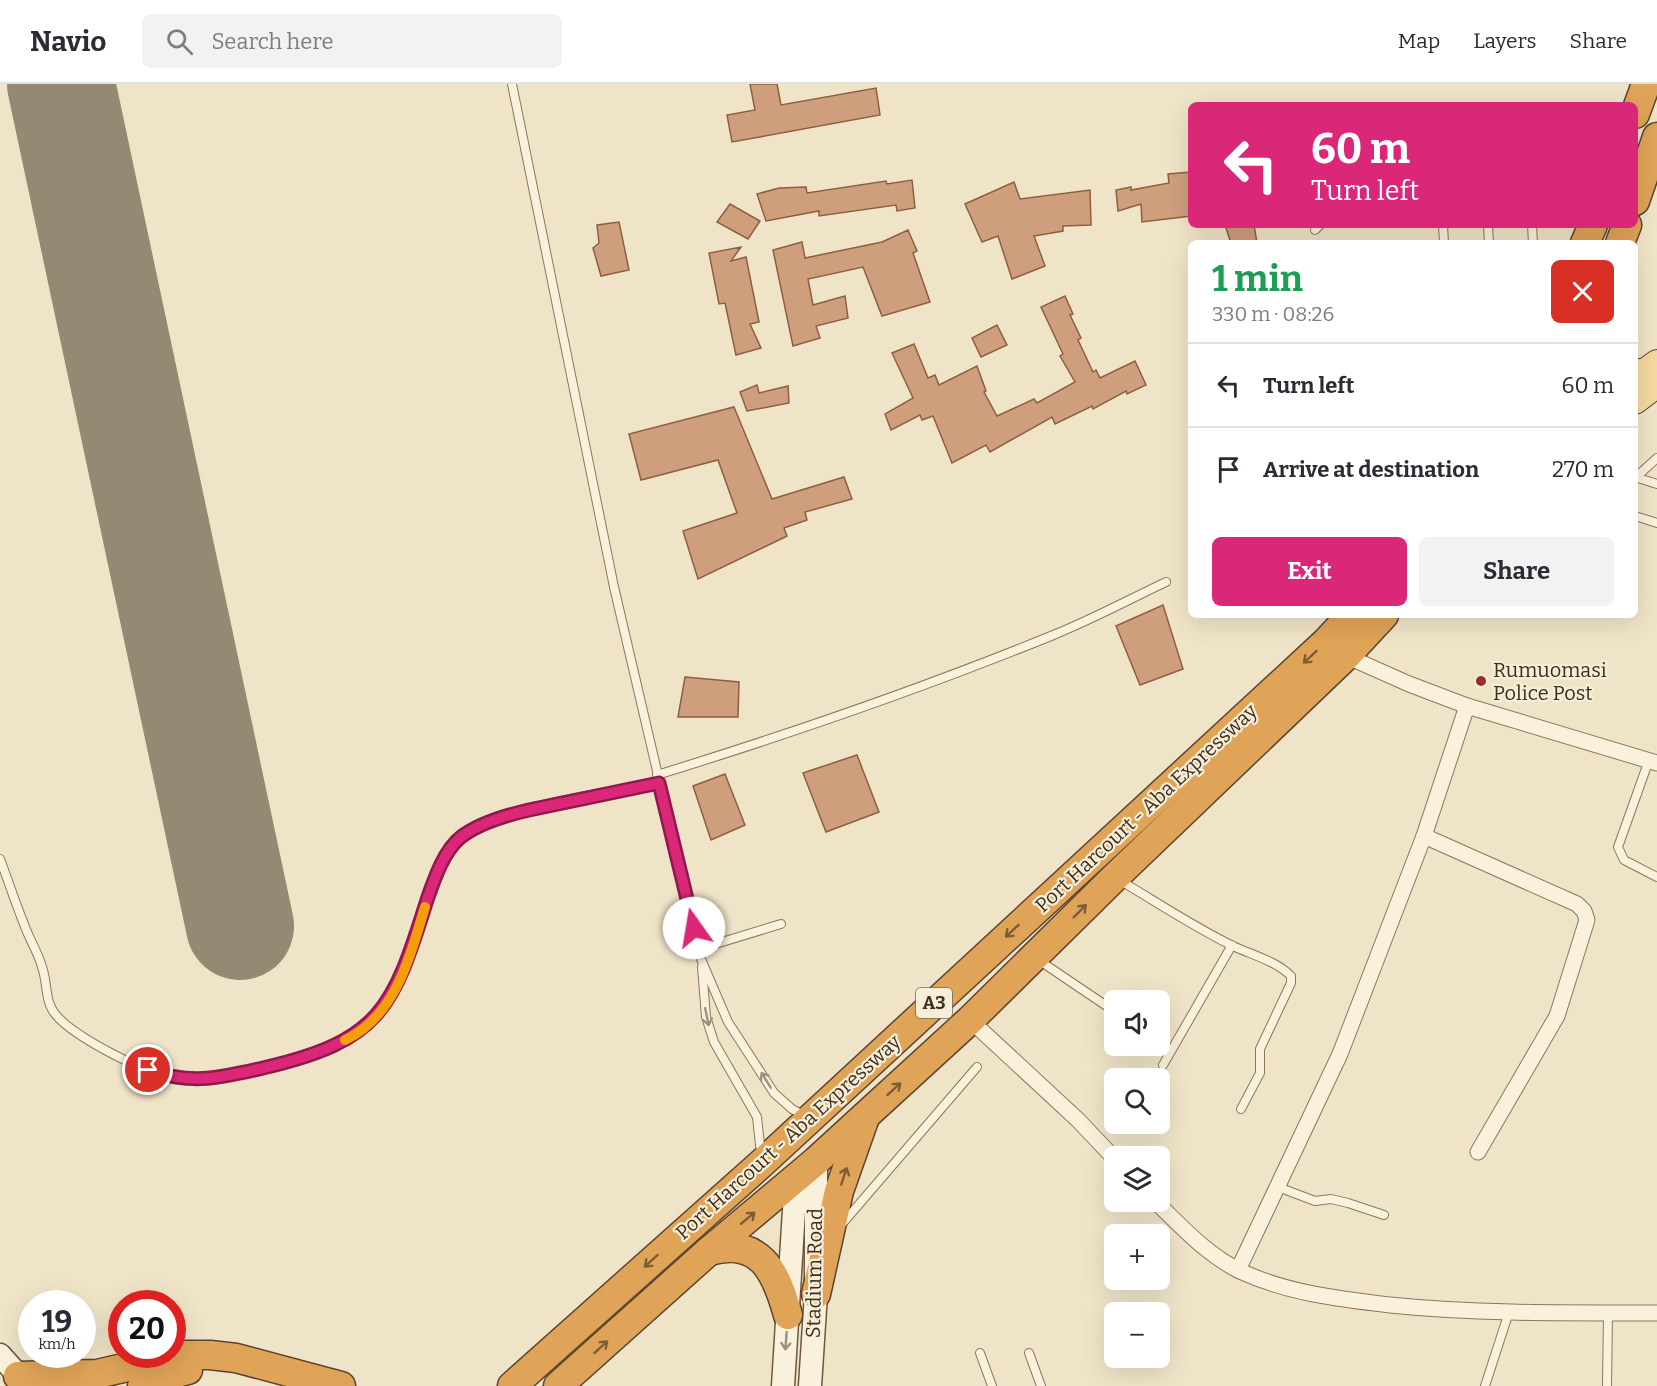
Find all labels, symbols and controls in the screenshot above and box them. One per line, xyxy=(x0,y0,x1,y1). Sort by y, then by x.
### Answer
search box xyxy=(142,14,562,68)
text: Navio xyxy=(30,25,106,58)
icon: search xyxy=(163,25,196,58)
text: Search here xyxy=(211,28,334,55)
text: Map xyxy=(1398,28,1440,54)
text: Layers xyxy=(1473,28,1537,54)
text: Share xyxy=(1570,28,1627,54)
text: 60 m xyxy=(1311,124,1410,174)
icon: left xyxy=(1212,126,1290,204)
text: Turn left xyxy=(1311,175,1419,207)
text: 1 min xyxy=(1212,257,1303,301)
button: close xyxy=(1551,260,1614,323)
text: 330 m · 08:26 xyxy=(1212,302,1334,326)
icon: left xyxy=(1212,369,1245,402)
text: Turn left xyxy=(1263,372,1355,399)
text: 60 m xyxy=(1562,372,1614,399)
icon: arrive xyxy=(1212,453,1245,486)
text: Arrive at destination xyxy=(1263,456,1479,483)
text: 270 m xyxy=(1552,456,1614,483)
button: Exit xyxy=(1212,537,1407,606)
button: Share xyxy=(1419,537,1614,606)
one-way arrow xyxy=(1303,649,1318,663)
place label: Rumuomasi Police Post xyxy=(1493,658,1607,705)
marker: Rumuomasi Police Post xyxy=(1474,674,1488,688)
street label: Port Harcourt - Aba Expressway xyxy=(1030,698,1262,917)
position arrow xyxy=(662,896,726,960)
one-way arrow xyxy=(1073,903,1088,918)
one-way arrow xyxy=(1005,924,1020,938)
road number: A3 xyxy=(916,988,952,1018)
map controls xyxy=(1104,990,1170,1368)
button: sound xyxy=(1104,990,1170,1056)
one-way arrow xyxy=(702,1007,713,1027)
street label: Port Harcourt - Aba Expressway xyxy=(670,1029,906,1245)
pin xyxy=(122,1044,173,1095)
icon: arrive xyxy=(131,1053,164,1086)
button: search xyxy=(1104,1068,1170,1134)
one-way arrow xyxy=(760,1072,772,1089)
one-way arrow xyxy=(886,1082,901,1096)
button: layers xyxy=(1104,1146,1170,1212)
one-way arrow xyxy=(839,1167,850,1186)
street label: Stadium Road xyxy=(801,1208,827,1338)
one-way arrow xyxy=(740,1211,755,1225)
button: + xyxy=(1104,1224,1170,1290)
one-way arrow xyxy=(644,1254,659,1268)
speed limit sign: 20 xyxy=(108,1290,186,1368)
button: − xyxy=(1104,1302,1170,1368)
text: 19 xyxy=(42,1304,72,1340)
one-way arrow xyxy=(780,1330,791,1350)
text: km/h xyxy=(38,1335,76,1353)
one-way arrow xyxy=(594,1340,609,1354)

